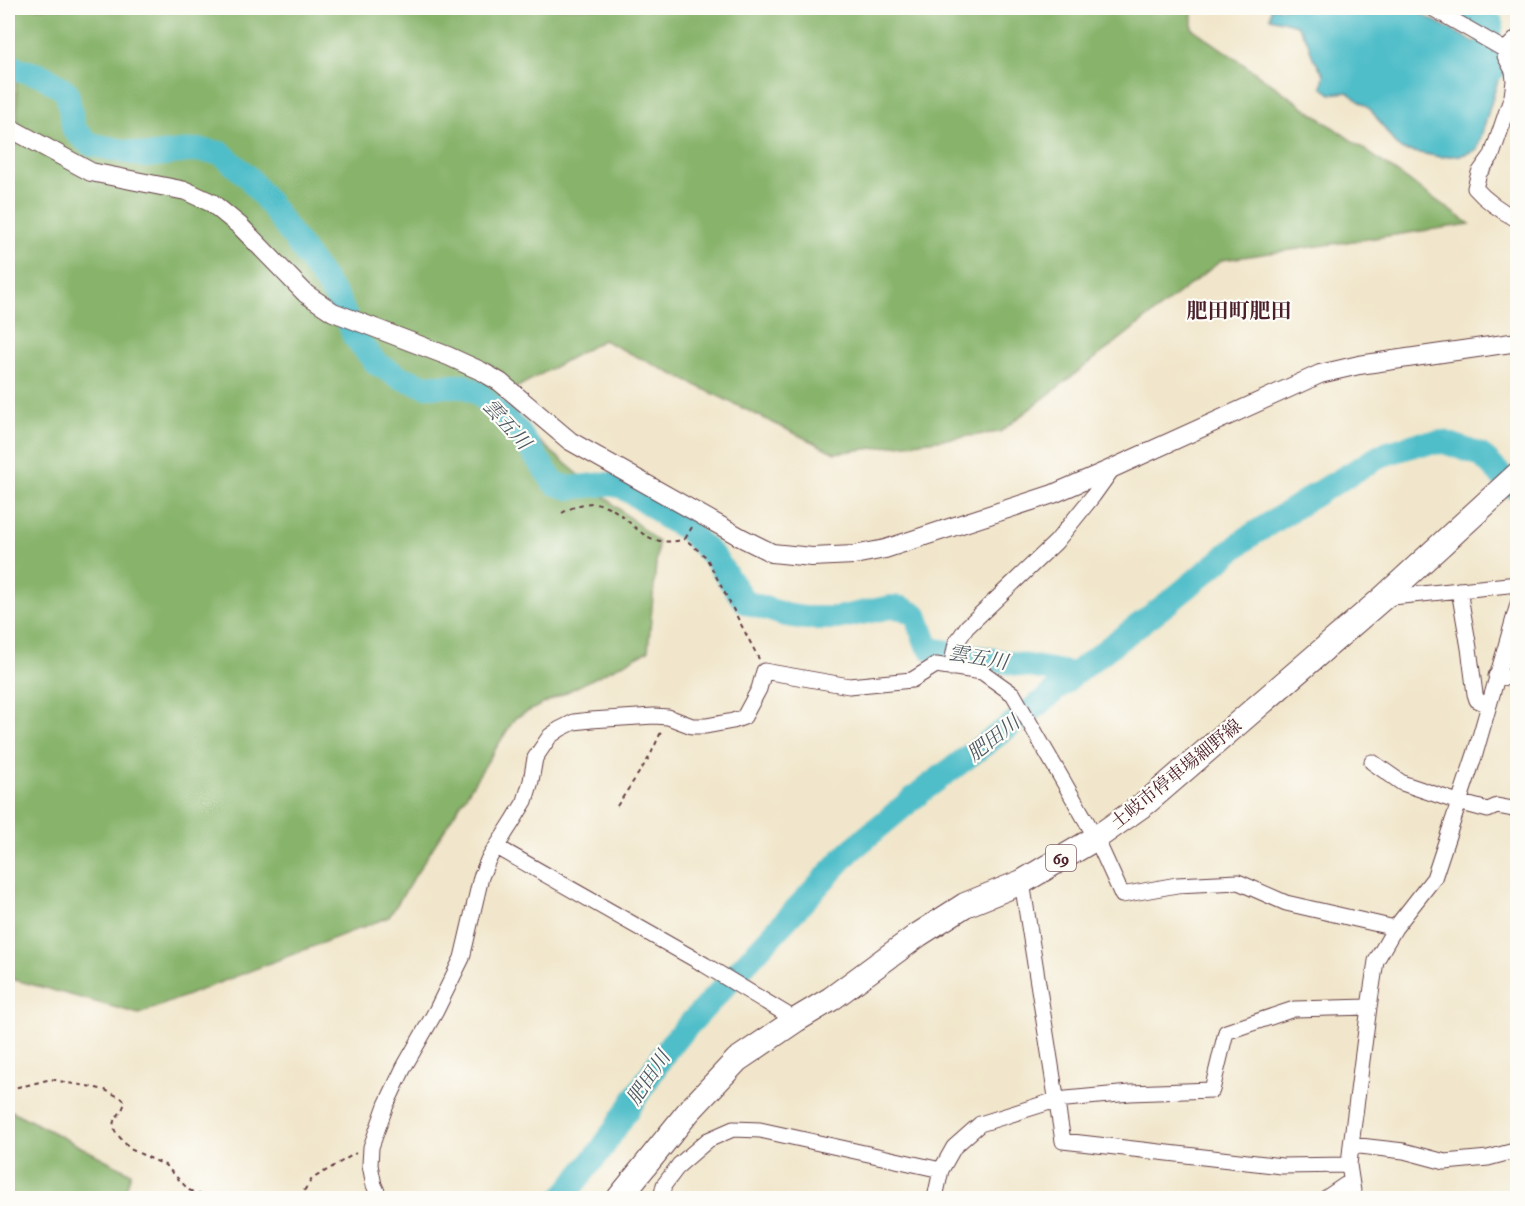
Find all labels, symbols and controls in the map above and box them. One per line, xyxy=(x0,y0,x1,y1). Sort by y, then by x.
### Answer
district label: 肥田町肥田 xyxy=(1187,298,1292,325)
water label: 雲五川 xyxy=(477,394,537,456)
water label: 雲五川 xyxy=(946,640,1012,675)
water label: 肥田川 xyxy=(962,709,1026,767)
street label: 土岐市停車場細野線 xyxy=(1106,714,1247,834)
road number: 69 xyxy=(1046,845,1076,871)
water label: 肥田川 xyxy=(621,1045,677,1110)

